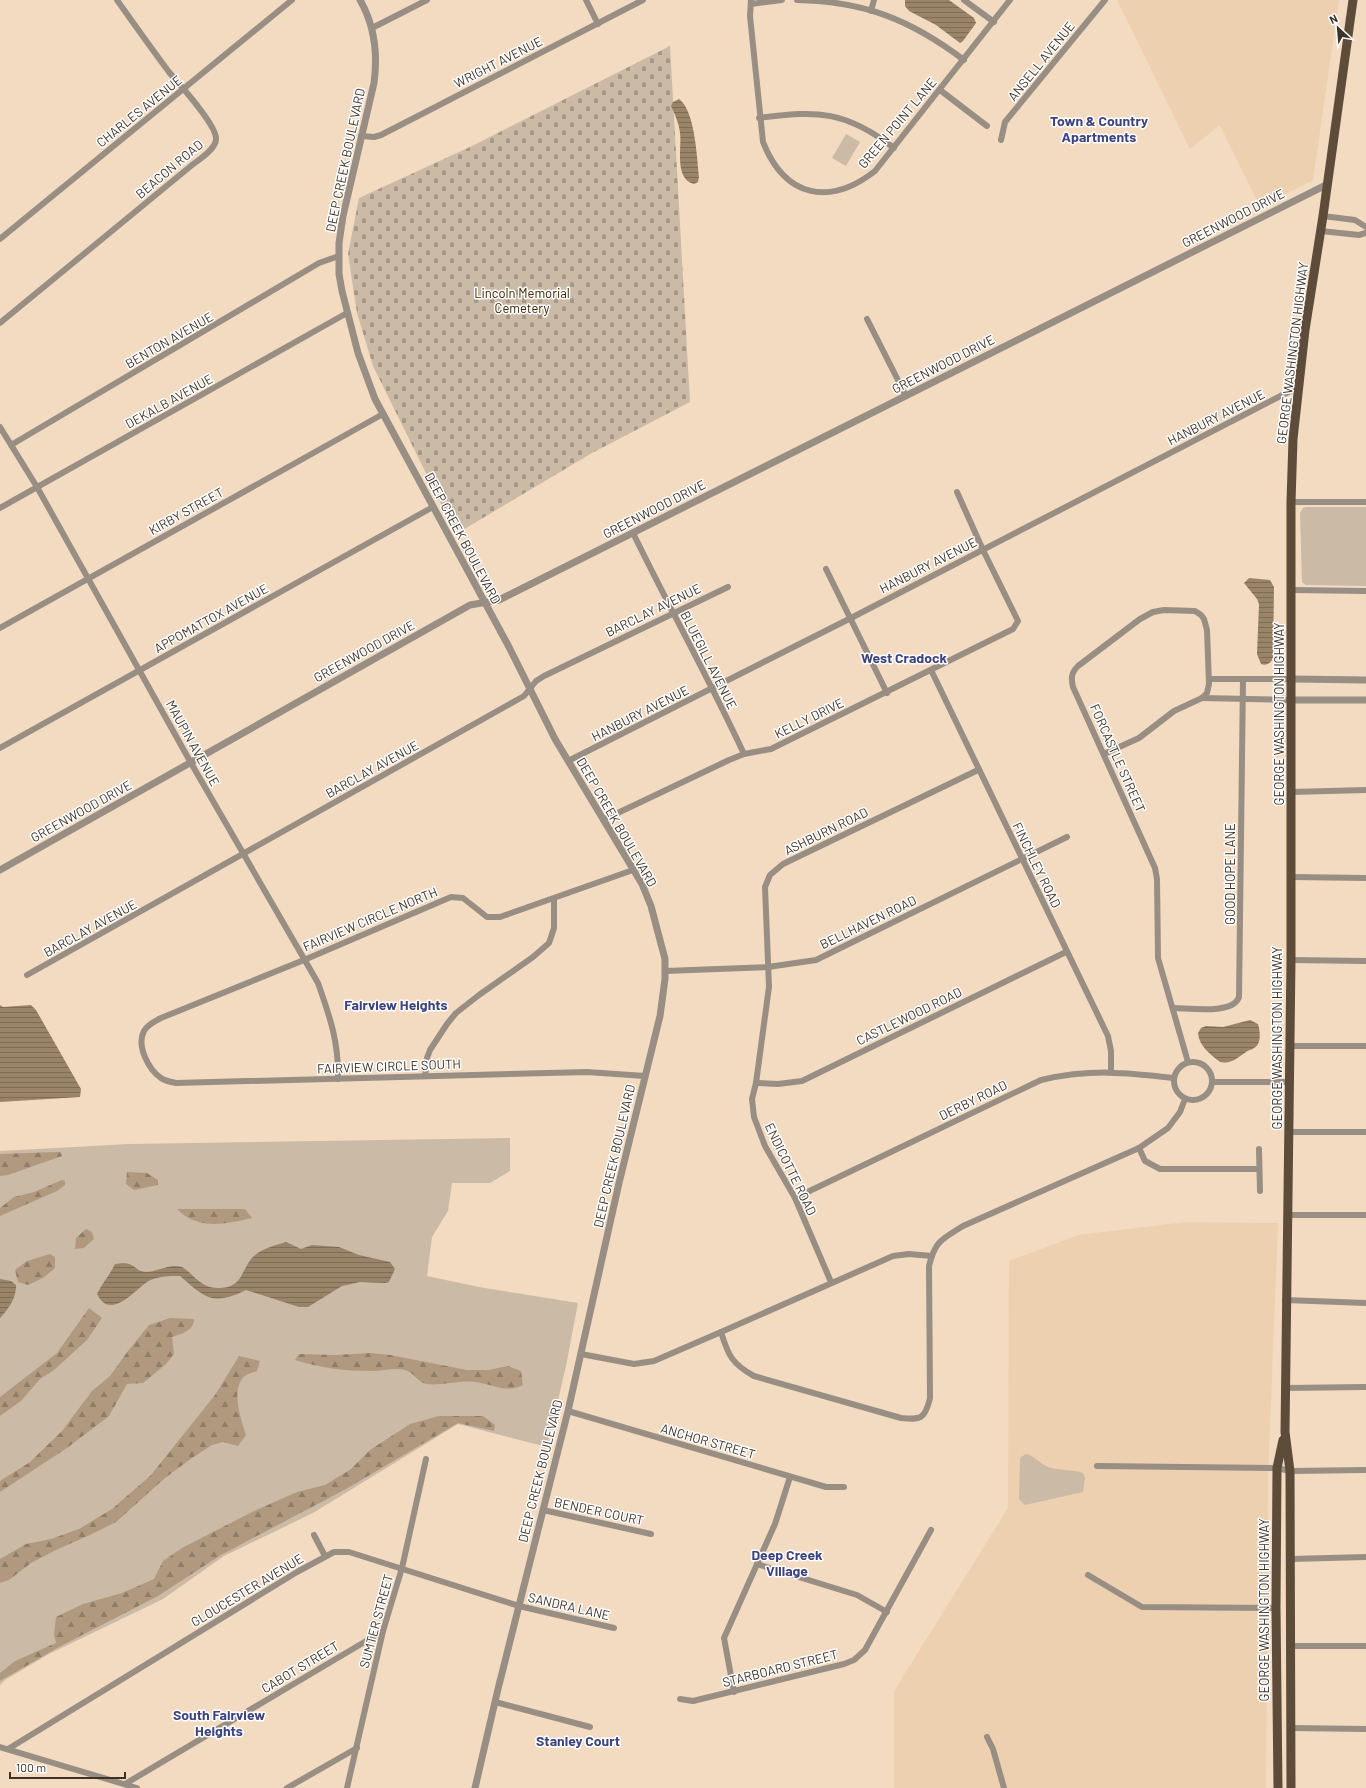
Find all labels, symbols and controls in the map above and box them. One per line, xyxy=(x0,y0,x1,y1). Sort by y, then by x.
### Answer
north arrow xyxy=(1318,8,1358,48)
text: N xyxy=(1327,11,1340,26)
street label: ANSELL AVENUE xyxy=(1004,18,1078,104)
street label: WRIGHT AVENUE xyxy=(451,33,545,91)
street label: CHARLES AVENUE xyxy=(93,72,185,150)
street label: GREEN POINT LANE xyxy=(854,74,940,172)
street label: DEEP CREEK BOULEVARD xyxy=(322,87,368,233)
district label: Town & Country Apartments xyxy=(1050,112,1148,145)
street label: BEACON ROAD xyxy=(132,136,206,202)
street label: GREENWOOD DRIVE xyxy=(1179,185,1287,251)
street label: GEORGE WASHINGTON HIGHWAY xyxy=(1273,261,1311,445)
park label: Lincoln Memorial Cemetery xyxy=(474,285,570,316)
street label: BENTON AVENUE xyxy=(122,308,216,372)
street label: GREENWOOD DRIVE xyxy=(889,331,997,397)
street label: DEKALB AVENUE xyxy=(122,370,216,432)
street label: HANBURY AVENUE xyxy=(1165,385,1267,448)
street label: DEEP CREEK BOULEVARD xyxy=(422,470,504,606)
street label: GREENWOOD DRIVE xyxy=(600,476,708,542)
street label: KIRBY STREET xyxy=(146,484,226,538)
street label: HANBURY AVENUE xyxy=(877,533,979,596)
street label: APPOMATTOX AVENUE xyxy=(151,580,271,656)
street label: BARCLAY AVENUE xyxy=(603,580,703,640)
street label: BLUEGILL AVENUE xyxy=(677,608,741,712)
street label: GREENWOOD DRIVE xyxy=(311,617,417,685)
street label: GEORGE WASHINGTON HIGHWAY xyxy=(1271,622,1287,806)
district label: West Cradock xyxy=(861,649,948,666)
street label: HANBURY AVENUE xyxy=(589,681,691,744)
street label: KELLY DRIVE xyxy=(772,694,846,742)
street label: MAUPIN AVENUE xyxy=(163,697,223,789)
street label: FORCASTLE STREET xyxy=(1087,701,1149,815)
street label: BARCLAY AVENUE xyxy=(323,737,422,801)
street label: DEEP CREEK BOULEVARD xyxy=(573,755,661,889)
street label: GREENWOOD DRIVE xyxy=(28,777,134,845)
street label: ASHBURN ROAD xyxy=(781,804,871,858)
street label: FINCHLEY ROAD xyxy=(1009,820,1065,910)
street label: GOOD HOPE LANE xyxy=(1222,823,1238,925)
street label: FAIRVIEW CIRCLE NORTH xyxy=(300,883,440,955)
street label: BELLHAVEN ROAD xyxy=(817,892,919,952)
street label: BARCLAY AVENUE xyxy=(41,896,140,960)
street label: GEORGE WASHINGTON HIGHWAY xyxy=(1269,946,1285,1130)
street label: CASTLEWOOD ROAD xyxy=(854,984,964,1048)
district label: Fairview Heights xyxy=(344,996,448,1013)
street label: FAIRVIEW CIRCLE SOUTH xyxy=(317,1055,461,1077)
street label: DERBY ROAD xyxy=(936,1077,1010,1123)
street label: DEEP CREEK BOULEVARD xyxy=(590,1083,638,1229)
street label: ENDICOTTE ROAD xyxy=(762,1120,820,1218)
street label: DEEP CREEK BOULEVARD xyxy=(515,1398,565,1544)
street label: ANCHOR STREET xyxy=(659,1420,757,1462)
street label: BENDER COURT xyxy=(553,1494,645,1528)
street label: GEORGE WASHINGTON HIGHWAY xyxy=(1256,1518,1272,1702)
district label: Deep Creek Village xyxy=(751,1546,823,1579)
street label: GLOUCESTER AVENUE xyxy=(188,1550,306,1630)
street label: SUMTER STREET xyxy=(356,1572,396,1670)
street label: SANDRA LANE xyxy=(527,1589,612,1623)
street label: CABOT STREET xyxy=(258,1638,342,1696)
street label: STARBOARD STREET xyxy=(721,1646,839,1690)
district label: South Fairview Heights xyxy=(173,1706,265,1739)
district label: Stanley Court xyxy=(536,1732,620,1749)
scale bar xyxy=(10,1754,125,1780)
text: 100 m xyxy=(16,1760,46,1774)

